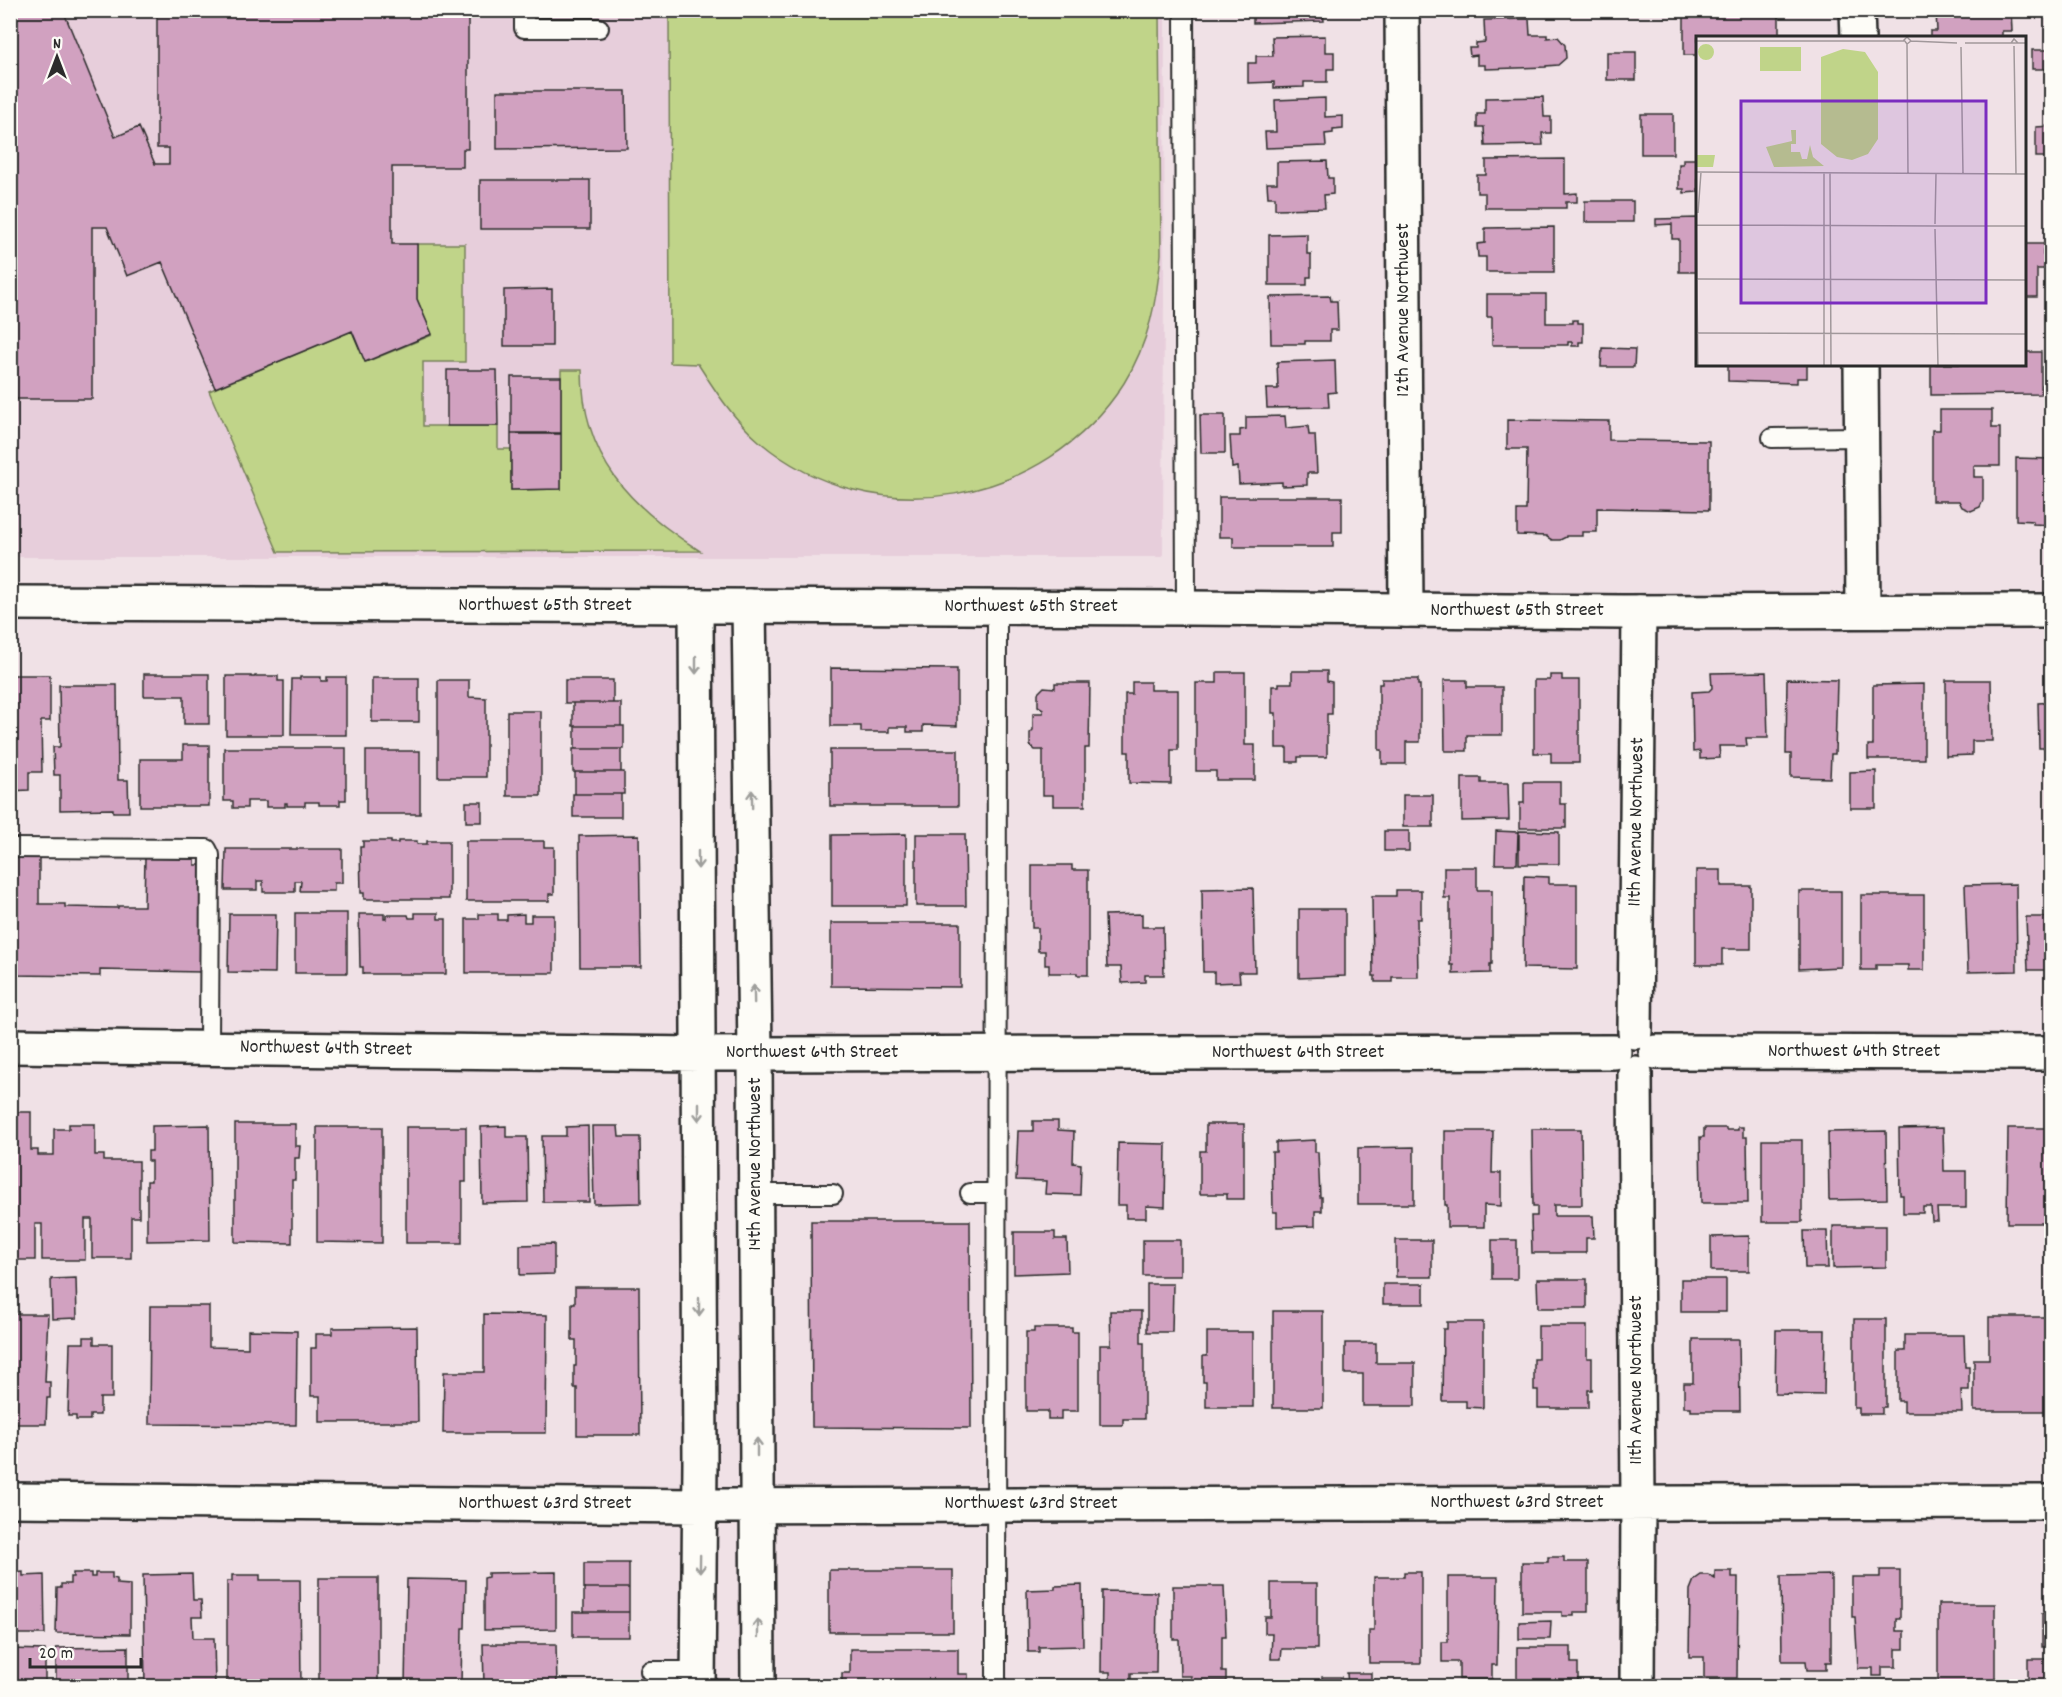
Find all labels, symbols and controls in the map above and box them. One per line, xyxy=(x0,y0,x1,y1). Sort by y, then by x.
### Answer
north arrow xyxy=(27,27,87,87)
text: N xyxy=(53,33,61,56)
inset map xyxy=(1696,36,2026,366)
street label: 12th Avenue Northwest xyxy=(1390,223,1418,397)
street label: Northwest 65th Street xyxy=(458,592,632,620)
street label: Northwest 65th Street xyxy=(944,593,1118,621)
street label: Northwest 65th Street xyxy=(1430,597,1604,625)
one-way arrow xyxy=(691,654,702,674)
street label: 11th Avenue Northwest xyxy=(1622,737,1652,907)
one-way arrow xyxy=(746,790,757,810)
one-way arrow xyxy=(692,849,704,869)
one-way arrow xyxy=(749,985,760,1005)
street label: Northwest 64th Street xyxy=(239,1033,413,1065)
street label: Northwest 64th Street xyxy=(1768,1038,1940,1066)
street label: Northwest 64th Street xyxy=(726,1039,898,1067)
street label: Northwest 64th Street xyxy=(1212,1039,1384,1067)
street label: 14th Avenue Northwest xyxy=(742,1077,770,1251)
one-way arrow xyxy=(693,1102,705,1122)
street label: 11th Avenue Northwest xyxy=(1623,1295,1651,1465)
one-way arrow xyxy=(694,1297,705,1317)
one-way arrow xyxy=(751,1438,763,1458)
street label: Northwest 63rd Street xyxy=(1430,1489,1604,1517)
street label: Northwest 63rd Street xyxy=(458,1490,632,1518)
street label: Northwest 63rd Street xyxy=(944,1490,1118,1518)
one-way arrow xyxy=(694,1554,705,1574)
one-way arrow xyxy=(752,1619,764,1639)
scale bar xyxy=(30,1631,141,1669)
text: 20 m xyxy=(39,1642,73,1667)

